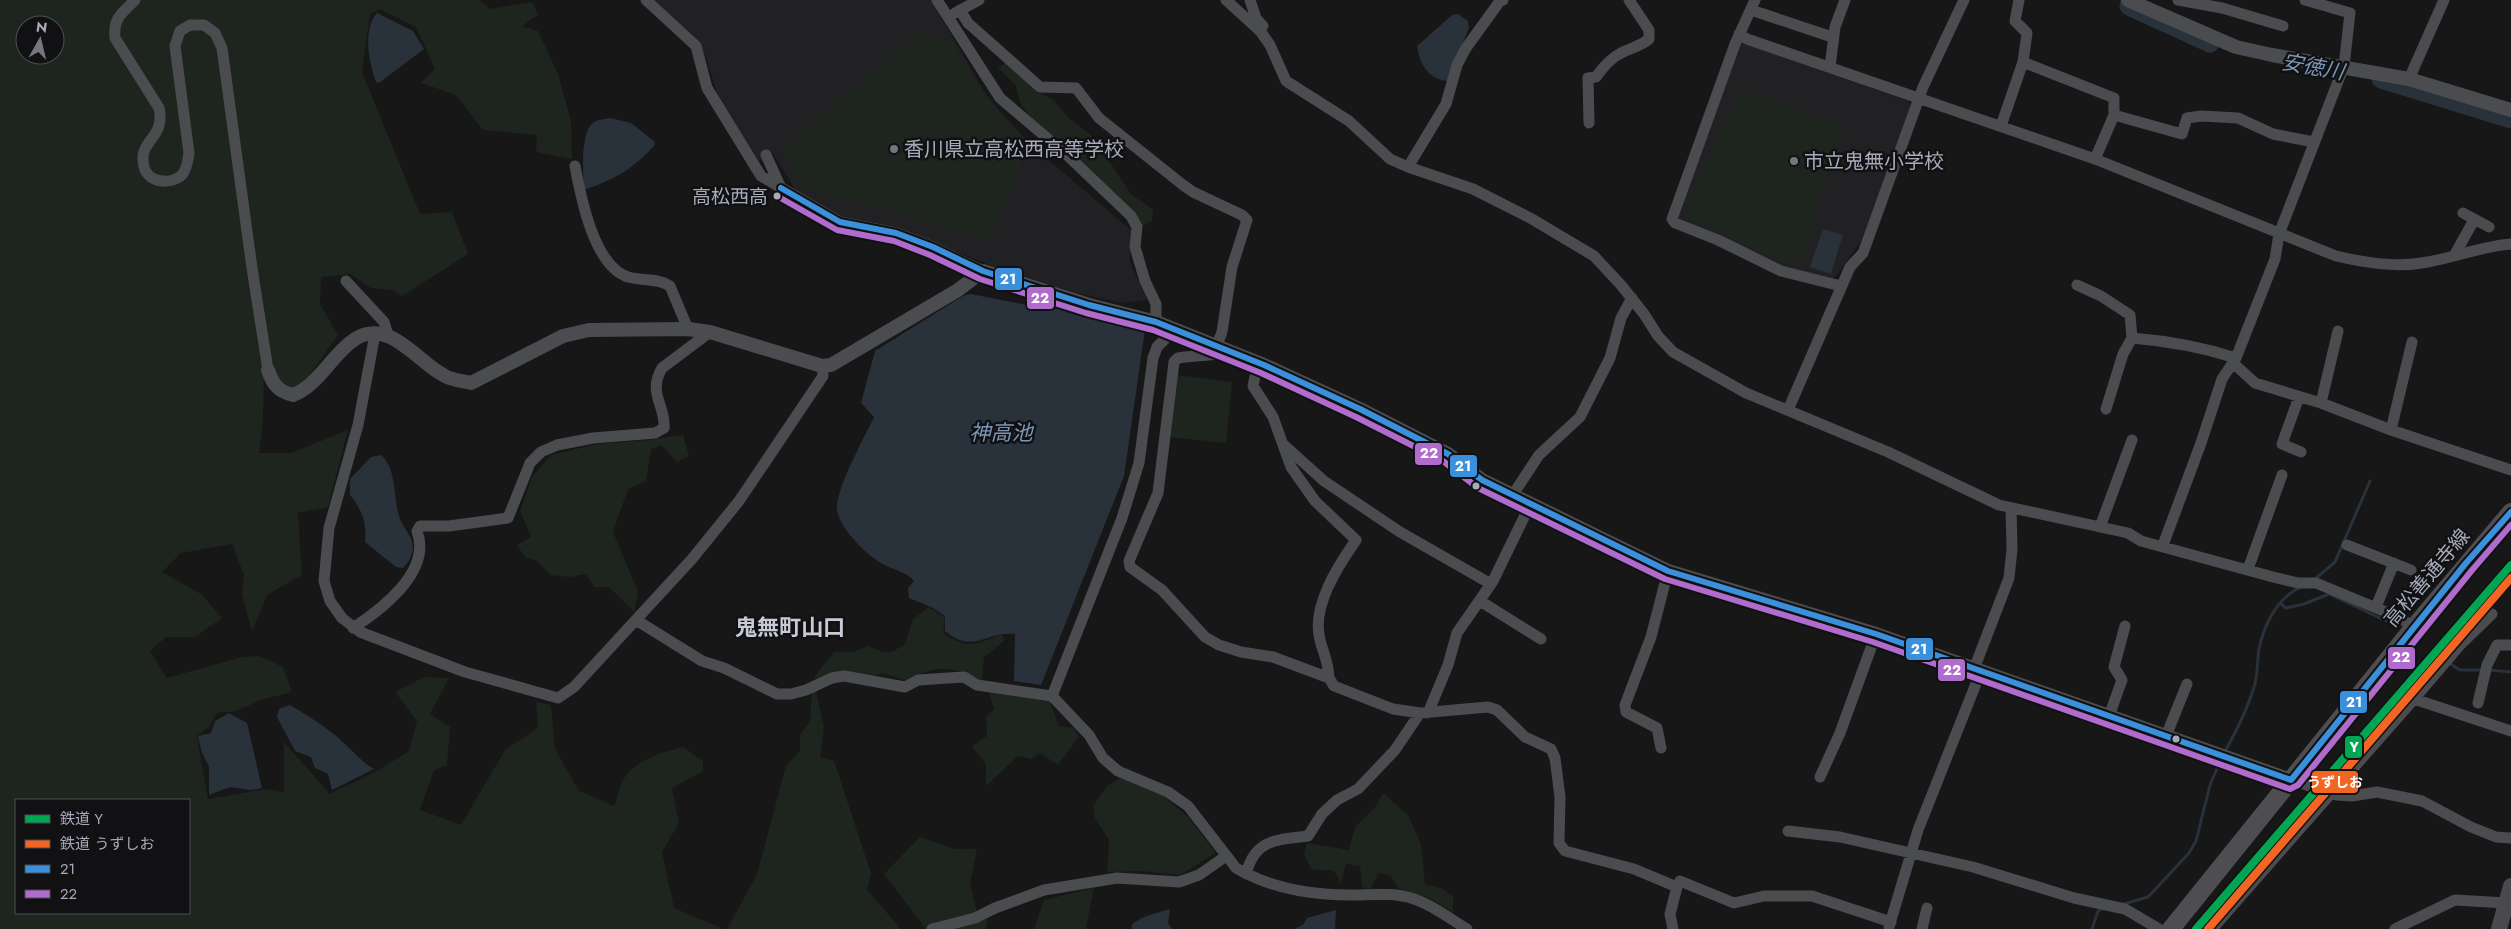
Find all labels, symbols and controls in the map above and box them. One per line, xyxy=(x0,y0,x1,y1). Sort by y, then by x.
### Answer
north arrow xyxy=(15,15,65,65)
text: N xyxy=(35,16,49,38)
water label: 安徳川 xyxy=(2279,47,2349,88)
place label: 香川県立高松西高等学校 xyxy=(904,135,1124,164)
marker: 香川県立高松西高等学校 xyxy=(888,143,900,155)
place label: 市立鬼無小学校 xyxy=(1804,147,1944,176)
marker: 市立鬼無小学校 xyxy=(1788,155,1800,167)
place label: 高松西高 xyxy=(692,183,768,210)
marker: 高松西高 xyxy=(772,191,782,201)
line badge: 21 xyxy=(994,267,1023,291)
text: 21 xyxy=(1000,269,1016,289)
line badge: 22 xyxy=(1026,286,1055,310)
text: 22 xyxy=(1031,288,1049,308)
water label: 神高池 xyxy=(970,418,1034,448)
line badge: 22 xyxy=(1414,442,1443,466)
text: 22 xyxy=(1420,443,1438,463)
line badge: 21 xyxy=(1449,454,1478,478)
text: 21 xyxy=(1455,456,1471,476)
unlabelled marker xyxy=(1471,481,1481,491)
street label: 高松善通寺線 xyxy=(2377,523,2477,633)
district label: 鬼無町山口 xyxy=(735,611,845,643)
line badge: 21 xyxy=(1905,637,1934,661)
text: 21 xyxy=(1911,639,1927,659)
line badge: 22 xyxy=(2387,646,2416,670)
text: 22 xyxy=(2392,647,2410,667)
line badge: 22 xyxy=(1937,658,1966,682)
text: 22 xyxy=(1943,660,1961,680)
line badge: 21 xyxy=(2339,690,2368,714)
text: 21 xyxy=(2346,692,2362,712)
unlabelled marker xyxy=(2171,734,2181,744)
line badge: Y xyxy=(2344,735,2363,759)
text: Y xyxy=(2348,737,2359,757)
line badge: うずしお xyxy=(2311,770,2359,794)
text: うずしお xyxy=(2307,772,2363,792)
legend xyxy=(15,799,190,914)
text: 鉄道 Y xyxy=(60,808,104,830)
text: 鉄道 うずしお xyxy=(60,833,155,855)
text: 21 xyxy=(60,858,75,880)
text: 22 xyxy=(60,883,77,905)

